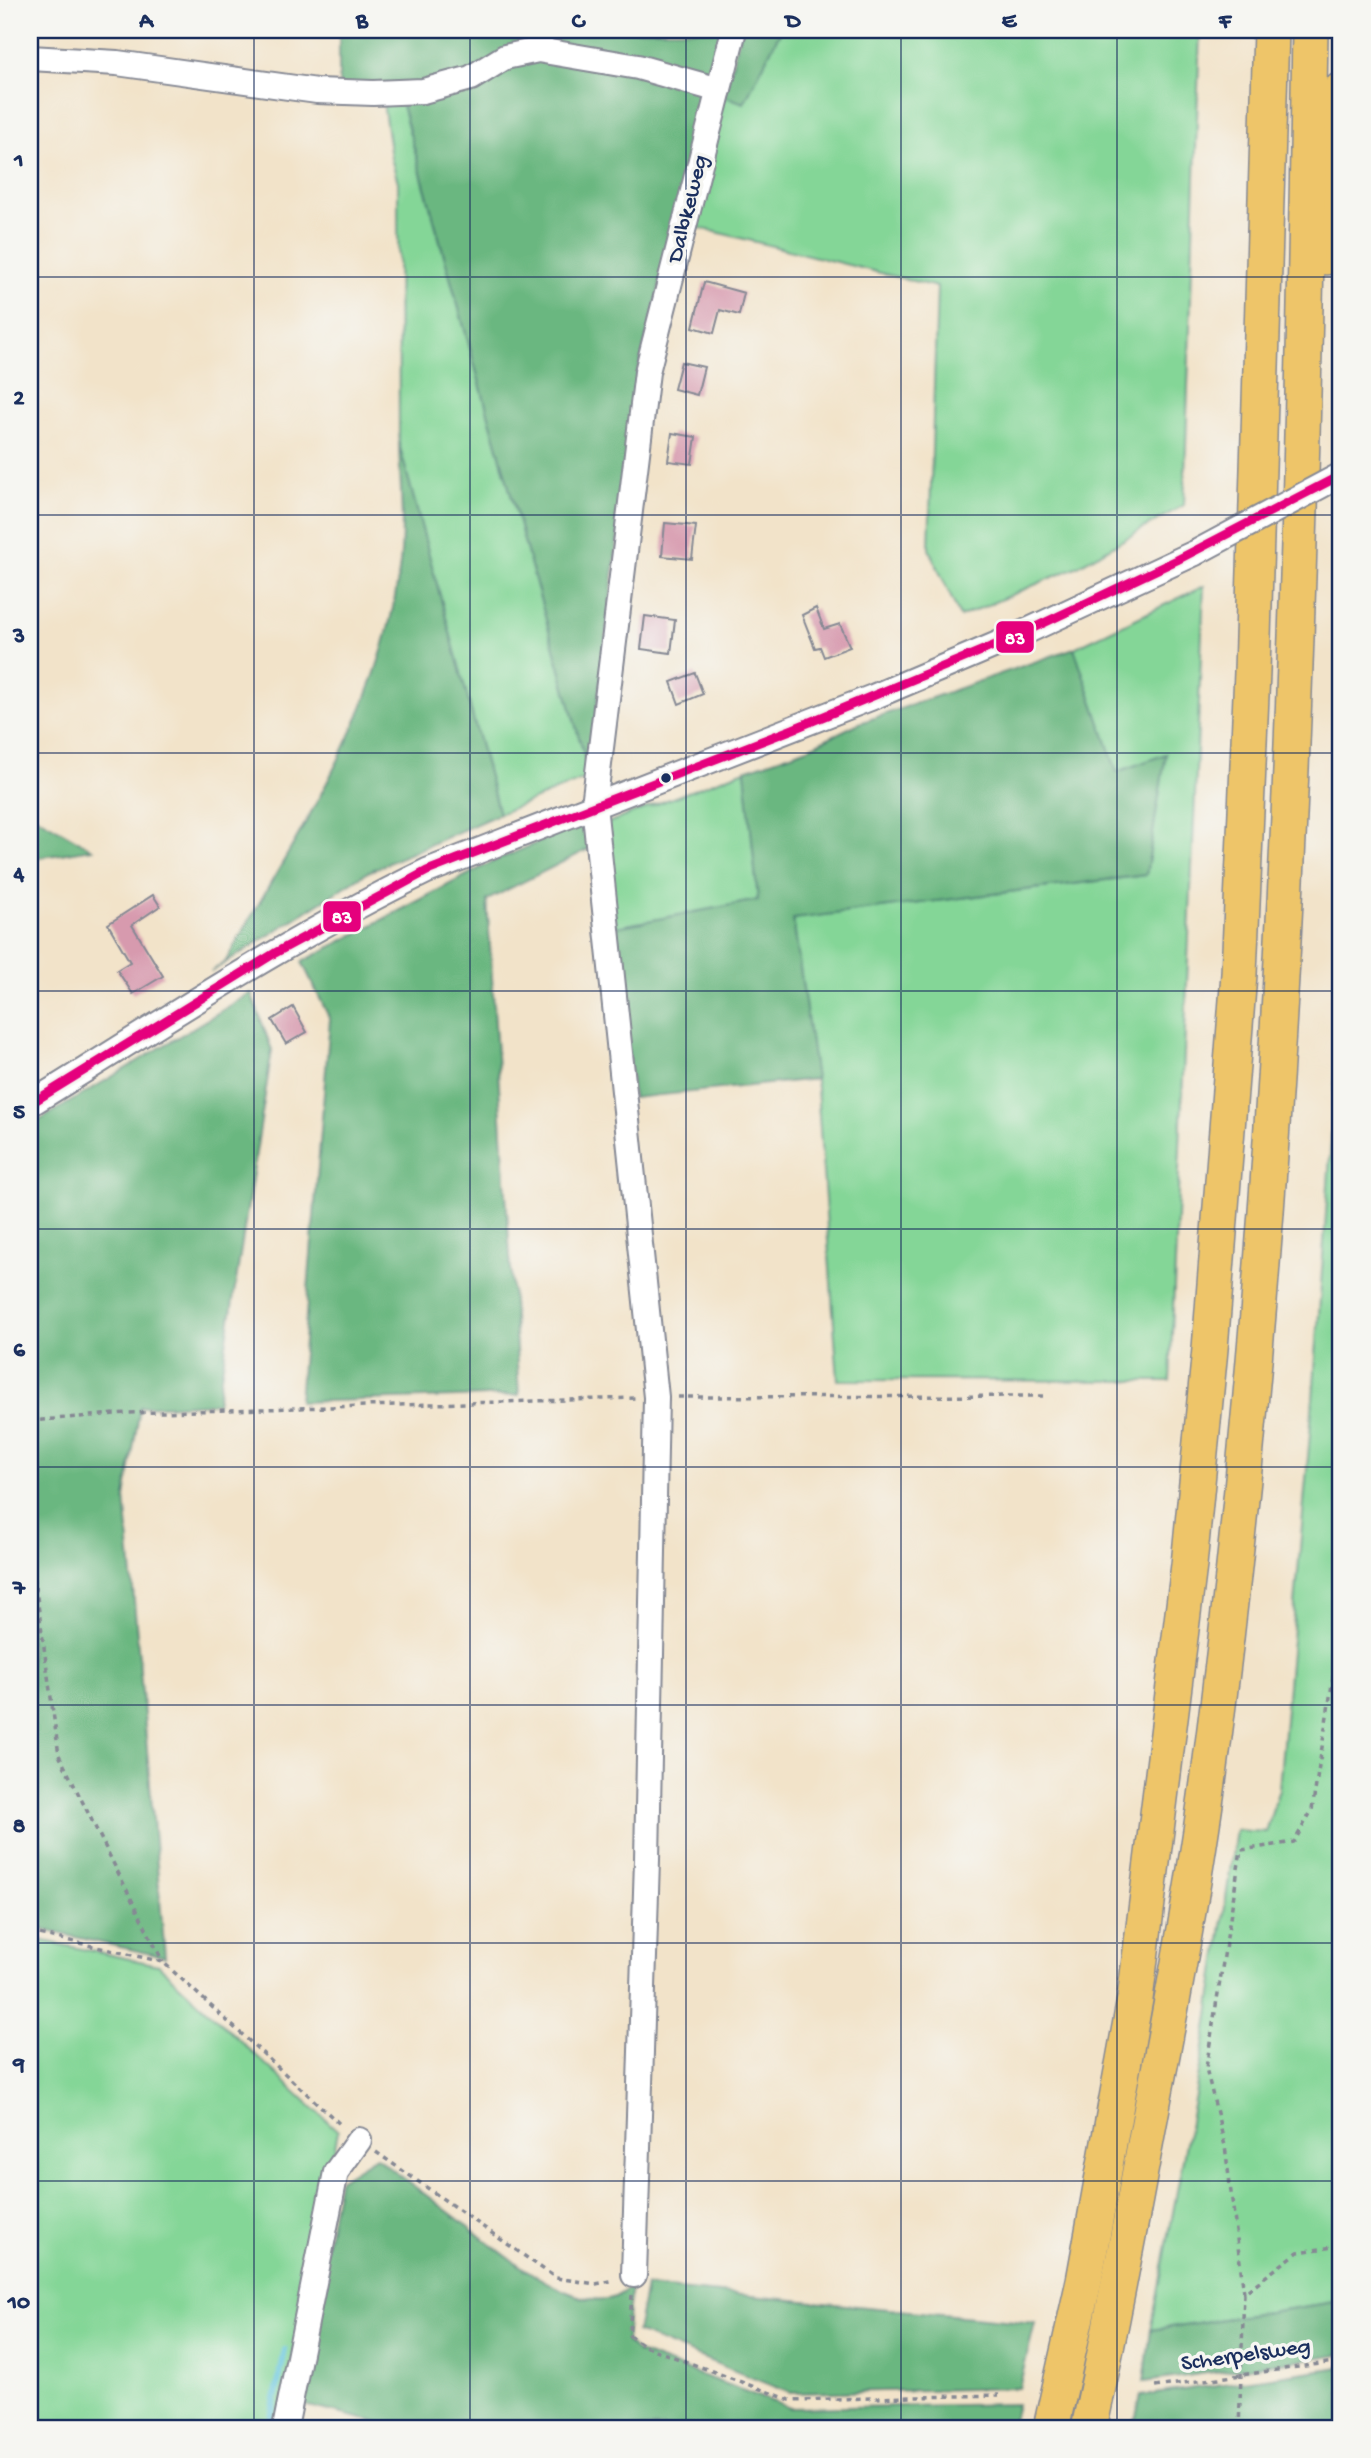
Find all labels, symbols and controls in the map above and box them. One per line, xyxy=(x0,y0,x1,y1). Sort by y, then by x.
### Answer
text: A xyxy=(138,9,154,36)
text: B xyxy=(355,9,369,36)
text: C xyxy=(572,9,587,36)
text: D xyxy=(784,9,802,36)
text: E xyxy=(1002,9,1018,36)
text: F xyxy=(1218,9,1233,36)
text: 1 xyxy=(13,148,24,175)
street label: Dalbkeweg xyxy=(662,152,715,268)
text: 2 xyxy=(13,386,25,413)
line badge: 83 xyxy=(995,620,1035,654)
text: 3 xyxy=(12,624,25,651)
text: 83 xyxy=(1005,629,1025,652)
unlabelled marker xyxy=(659,771,673,785)
text: 4 xyxy=(13,862,25,889)
line badge: 83 xyxy=(322,900,362,933)
text: 83 xyxy=(332,908,352,931)
text: 5 xyxy=(13,1100,25,1127)
text: 6 xyxy=(13,1338,26,1365)
text: 7 xyxy=(12,1576,26,1603)
text: 8 xyxy=(13,1814,26,1841)
text: 9 xyxy=(12,2052,25,2079)
text: 10 xyxy=(7,2290,30,2317)
street label: Scherpelsweg xyxy=(1180,2334,1312,2378)

